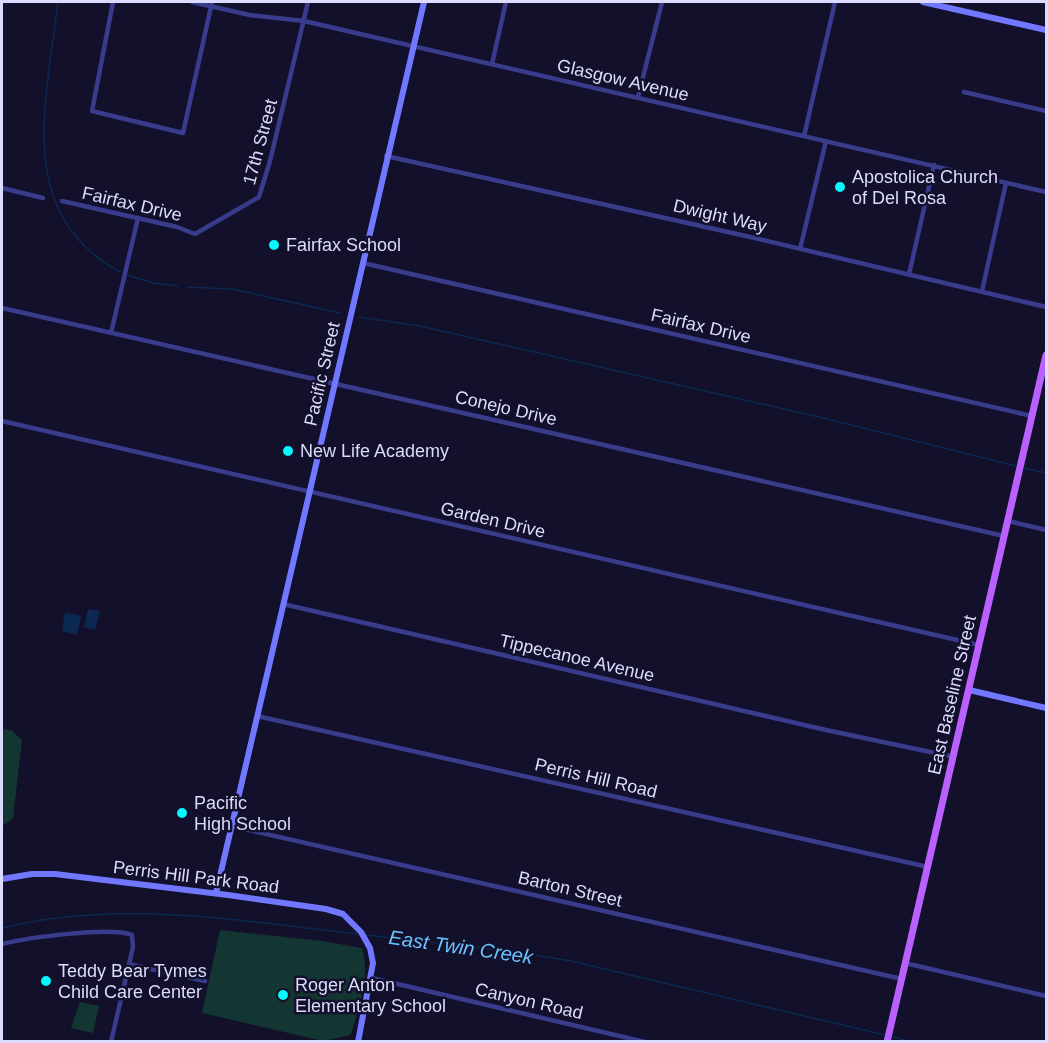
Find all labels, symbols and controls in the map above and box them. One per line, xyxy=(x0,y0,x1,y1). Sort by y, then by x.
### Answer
street label: Glasgow Avenue xyxy=(555,55,691,105)
street label: 17th Street xyxy=(239,97,281,187)
place label: Apostolica Church of Del Rosa xyxy=(852,167,998,208)
marker: Apostolica Church of Del Rosa xyxy=(833,180,847,194)
street label: Fairfax Drive xyxy=(80,183,184,225)
street label: Dwight Way xyxy=(671,196,769,236)
place label: Fairfax School xyxy=(286,235,401,255)
marker: Fairfax School xyxy=(267,238,281,252)
street label: Fairfax Drive xyxy=(649,305,753,347)
street label: Pacific Street xyxy=(300,320,344,428)
street label: Conejo Drive xyxy=(453,387,559,429)
place label: New Life Academy xyxy=(300,441,449,461)
marker: New Life Academy xyxy=(281,444,295,458)
street label: Garden Drive xyxy=(439,498,547,542)
street label: East Baseline Street xyxy=(924,613,980,777)
street label: Tippecanoe Avenue xyxy=(498,630,656,686)
street label: Perris Hill Road xyxy=(533,754,659,802)
place label: Pacific High School xyxy=(194,793,291,834)
marker: Pacific High School xyxy=(175,806,189,820)
street label: Perris Hill Park Road xyxy=(112,857,280,897)
street label: Barton Street xyxy=(516,867,624,911)
water label: East Twin Creek xyxy=(388,926,535,968)
place label: Teddy Bear Tymes Child Care Center xyxy=(58,961,207,1002)
marker: Teddy Bear Tymes Child Care Center xyxy=(39,974,53,988)
place label: Roger Anton Elementary School xyxy=(295,975,446,1016)
street label: Canyon Road xyxy=(473,979,585,1023)
marker: Roger Anton Elementary School xyxy=(276,988,290,1002)

